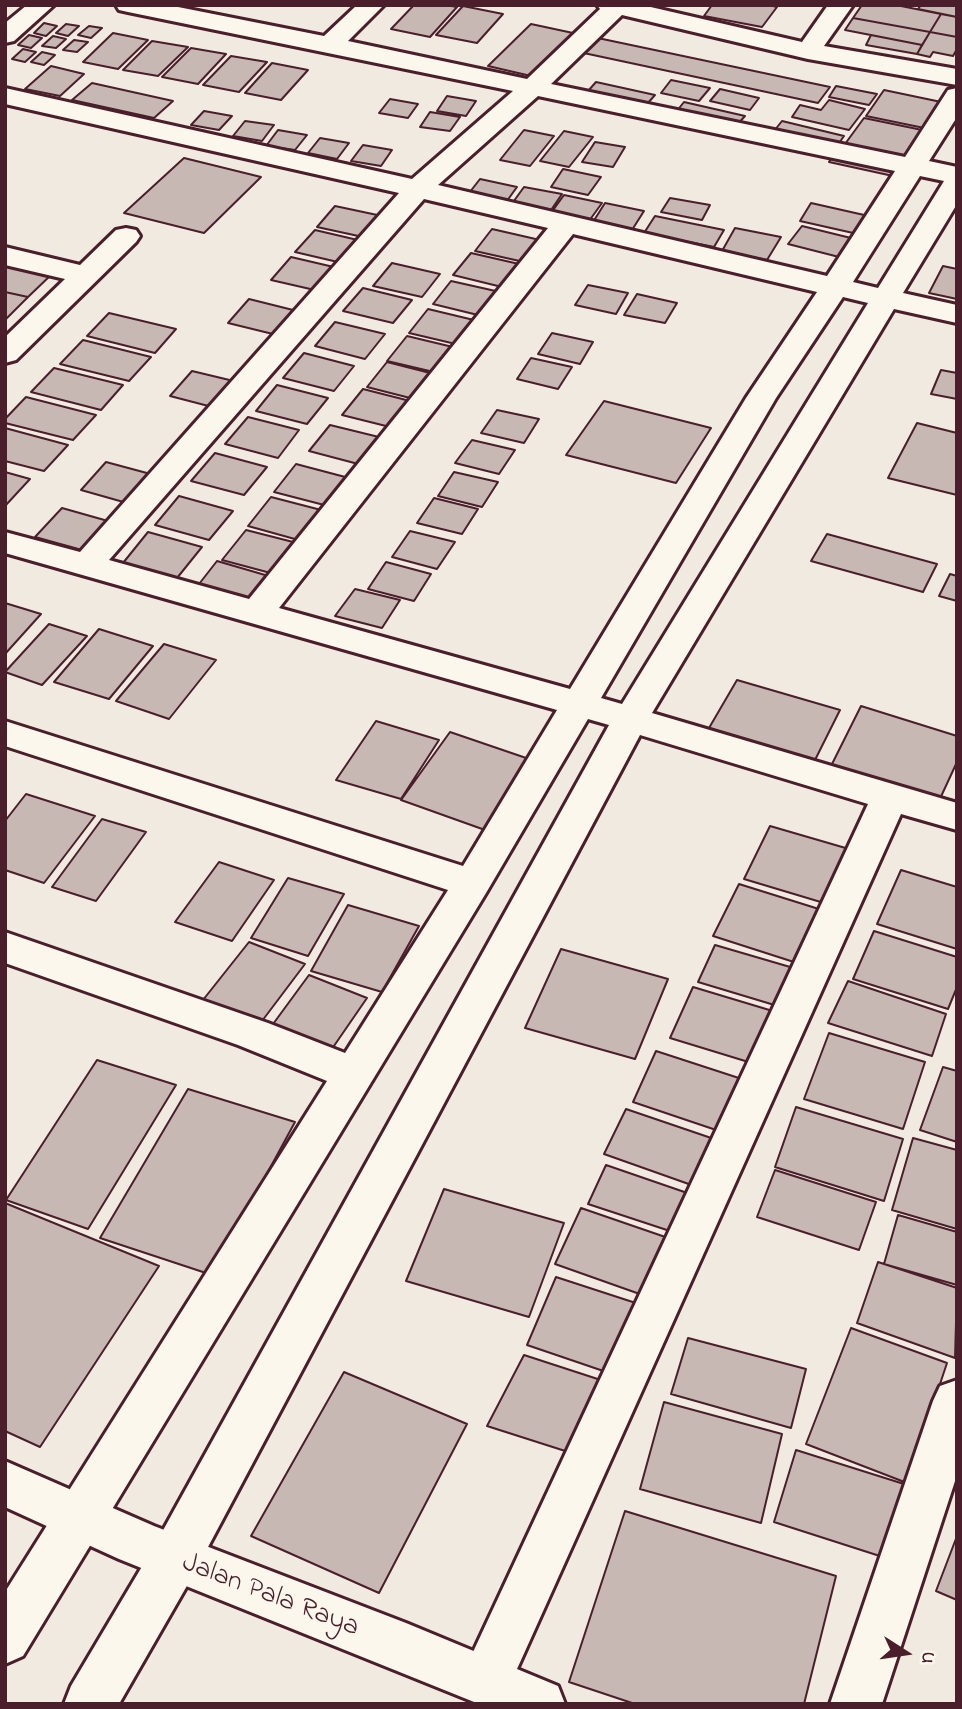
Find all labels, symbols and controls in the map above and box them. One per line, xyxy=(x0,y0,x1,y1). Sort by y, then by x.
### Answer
street label: Jalan Pala Raya xyxy=(177,1548,363,1646)
north arrow xyxy=(871,1618,941,1688)
text: U xyxy=(913,1649,941,1666)

